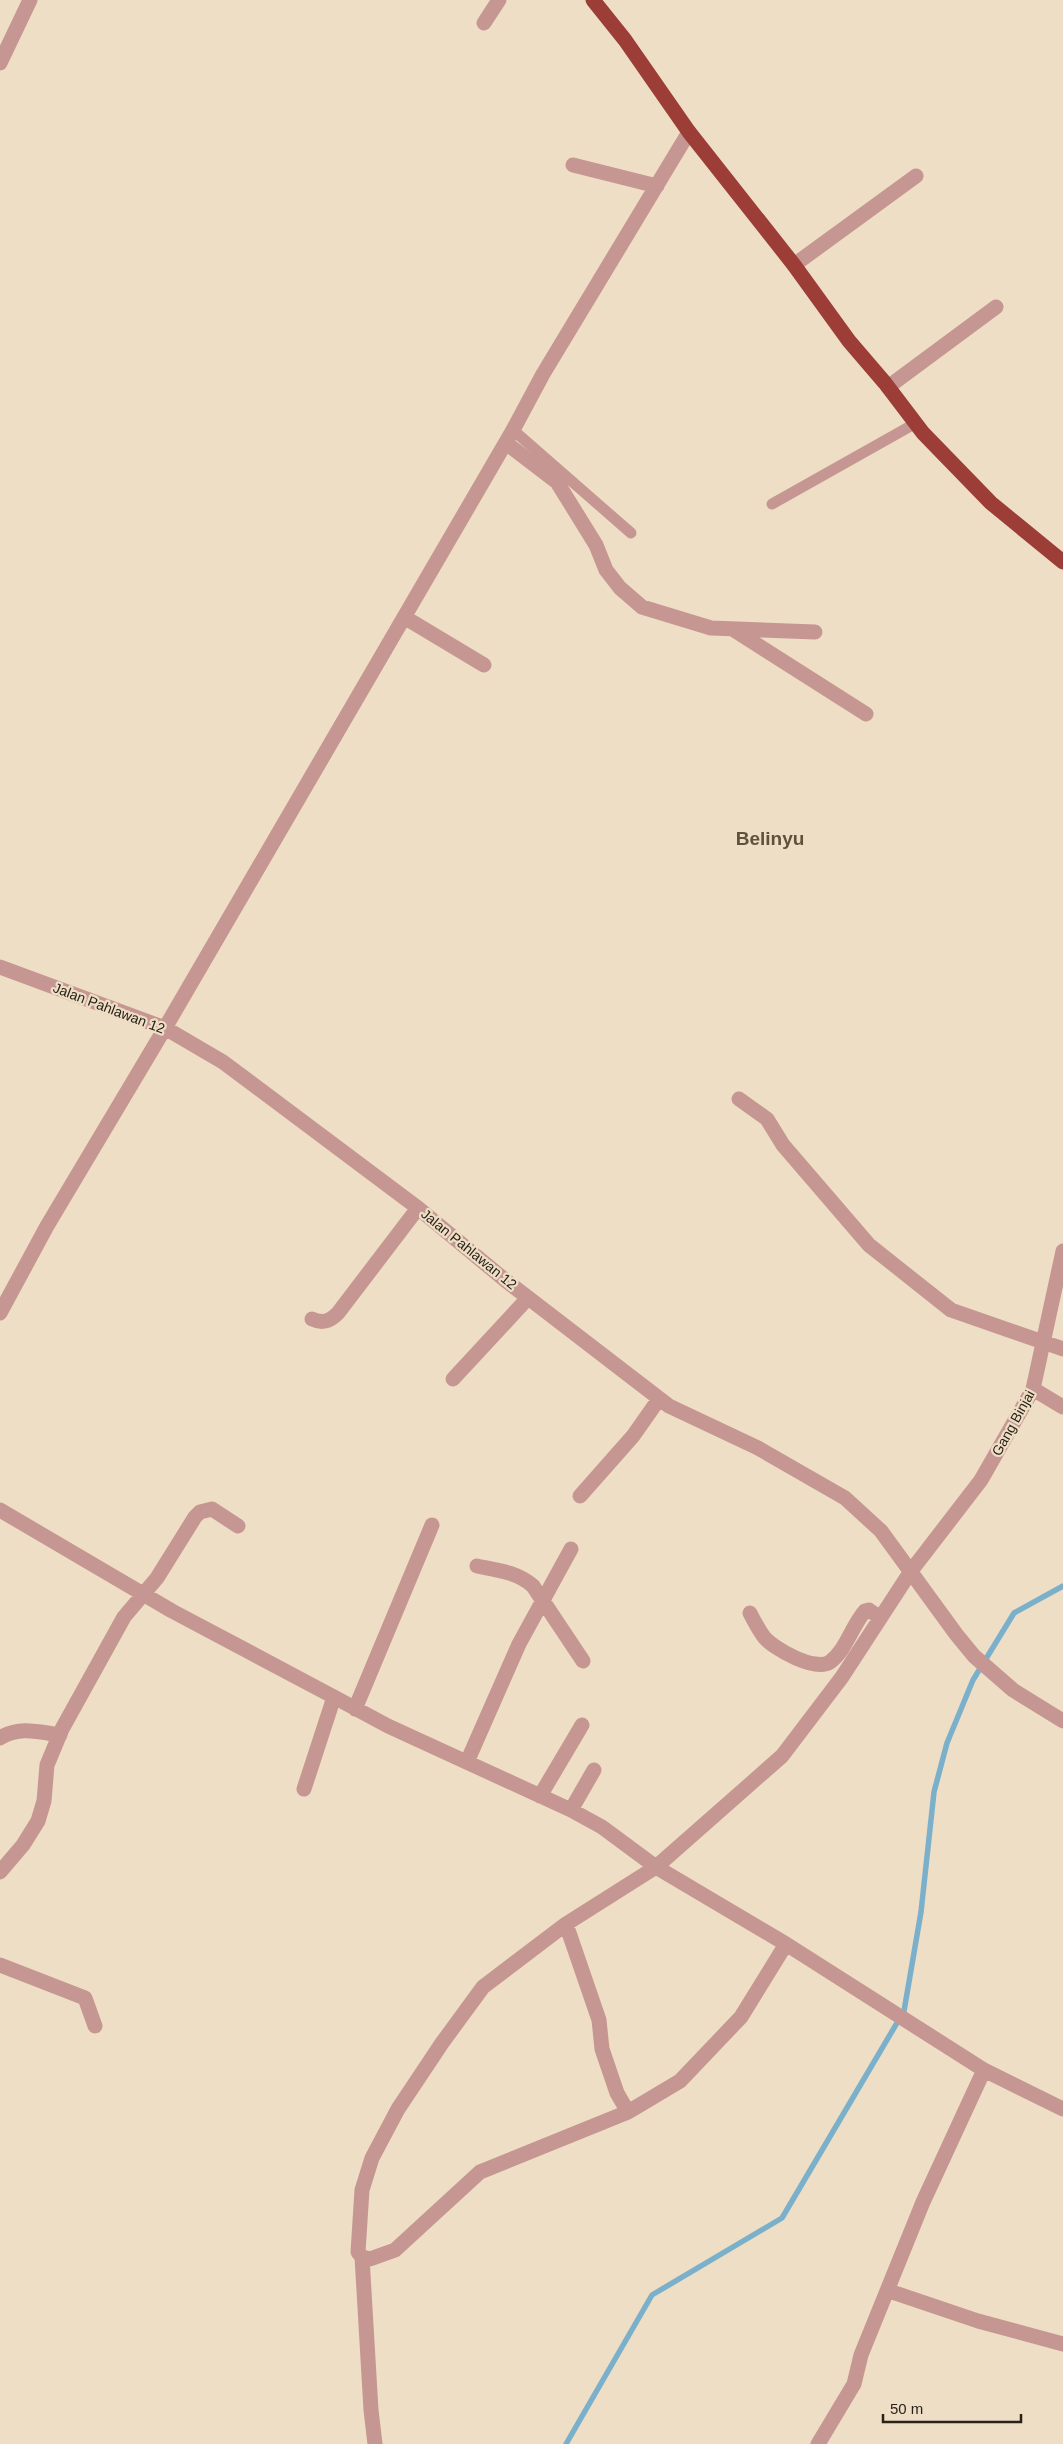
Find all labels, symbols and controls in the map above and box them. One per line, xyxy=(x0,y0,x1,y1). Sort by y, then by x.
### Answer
district label: Belinyu xyxy=(736,828,804,849)
street label: Jalan Pahlawan 12 xyxy=(51,979,167,1037)
street label: Jalan Pahlawan 12 xyxy=(418,1206,520,1293)
street label: Gang Binjai xyxy=(988,1387,1038,1459)
scale bar xyxy=(883,2392,1020,2424)
text: 50 m xyxy=(890,2400,923,2417)

